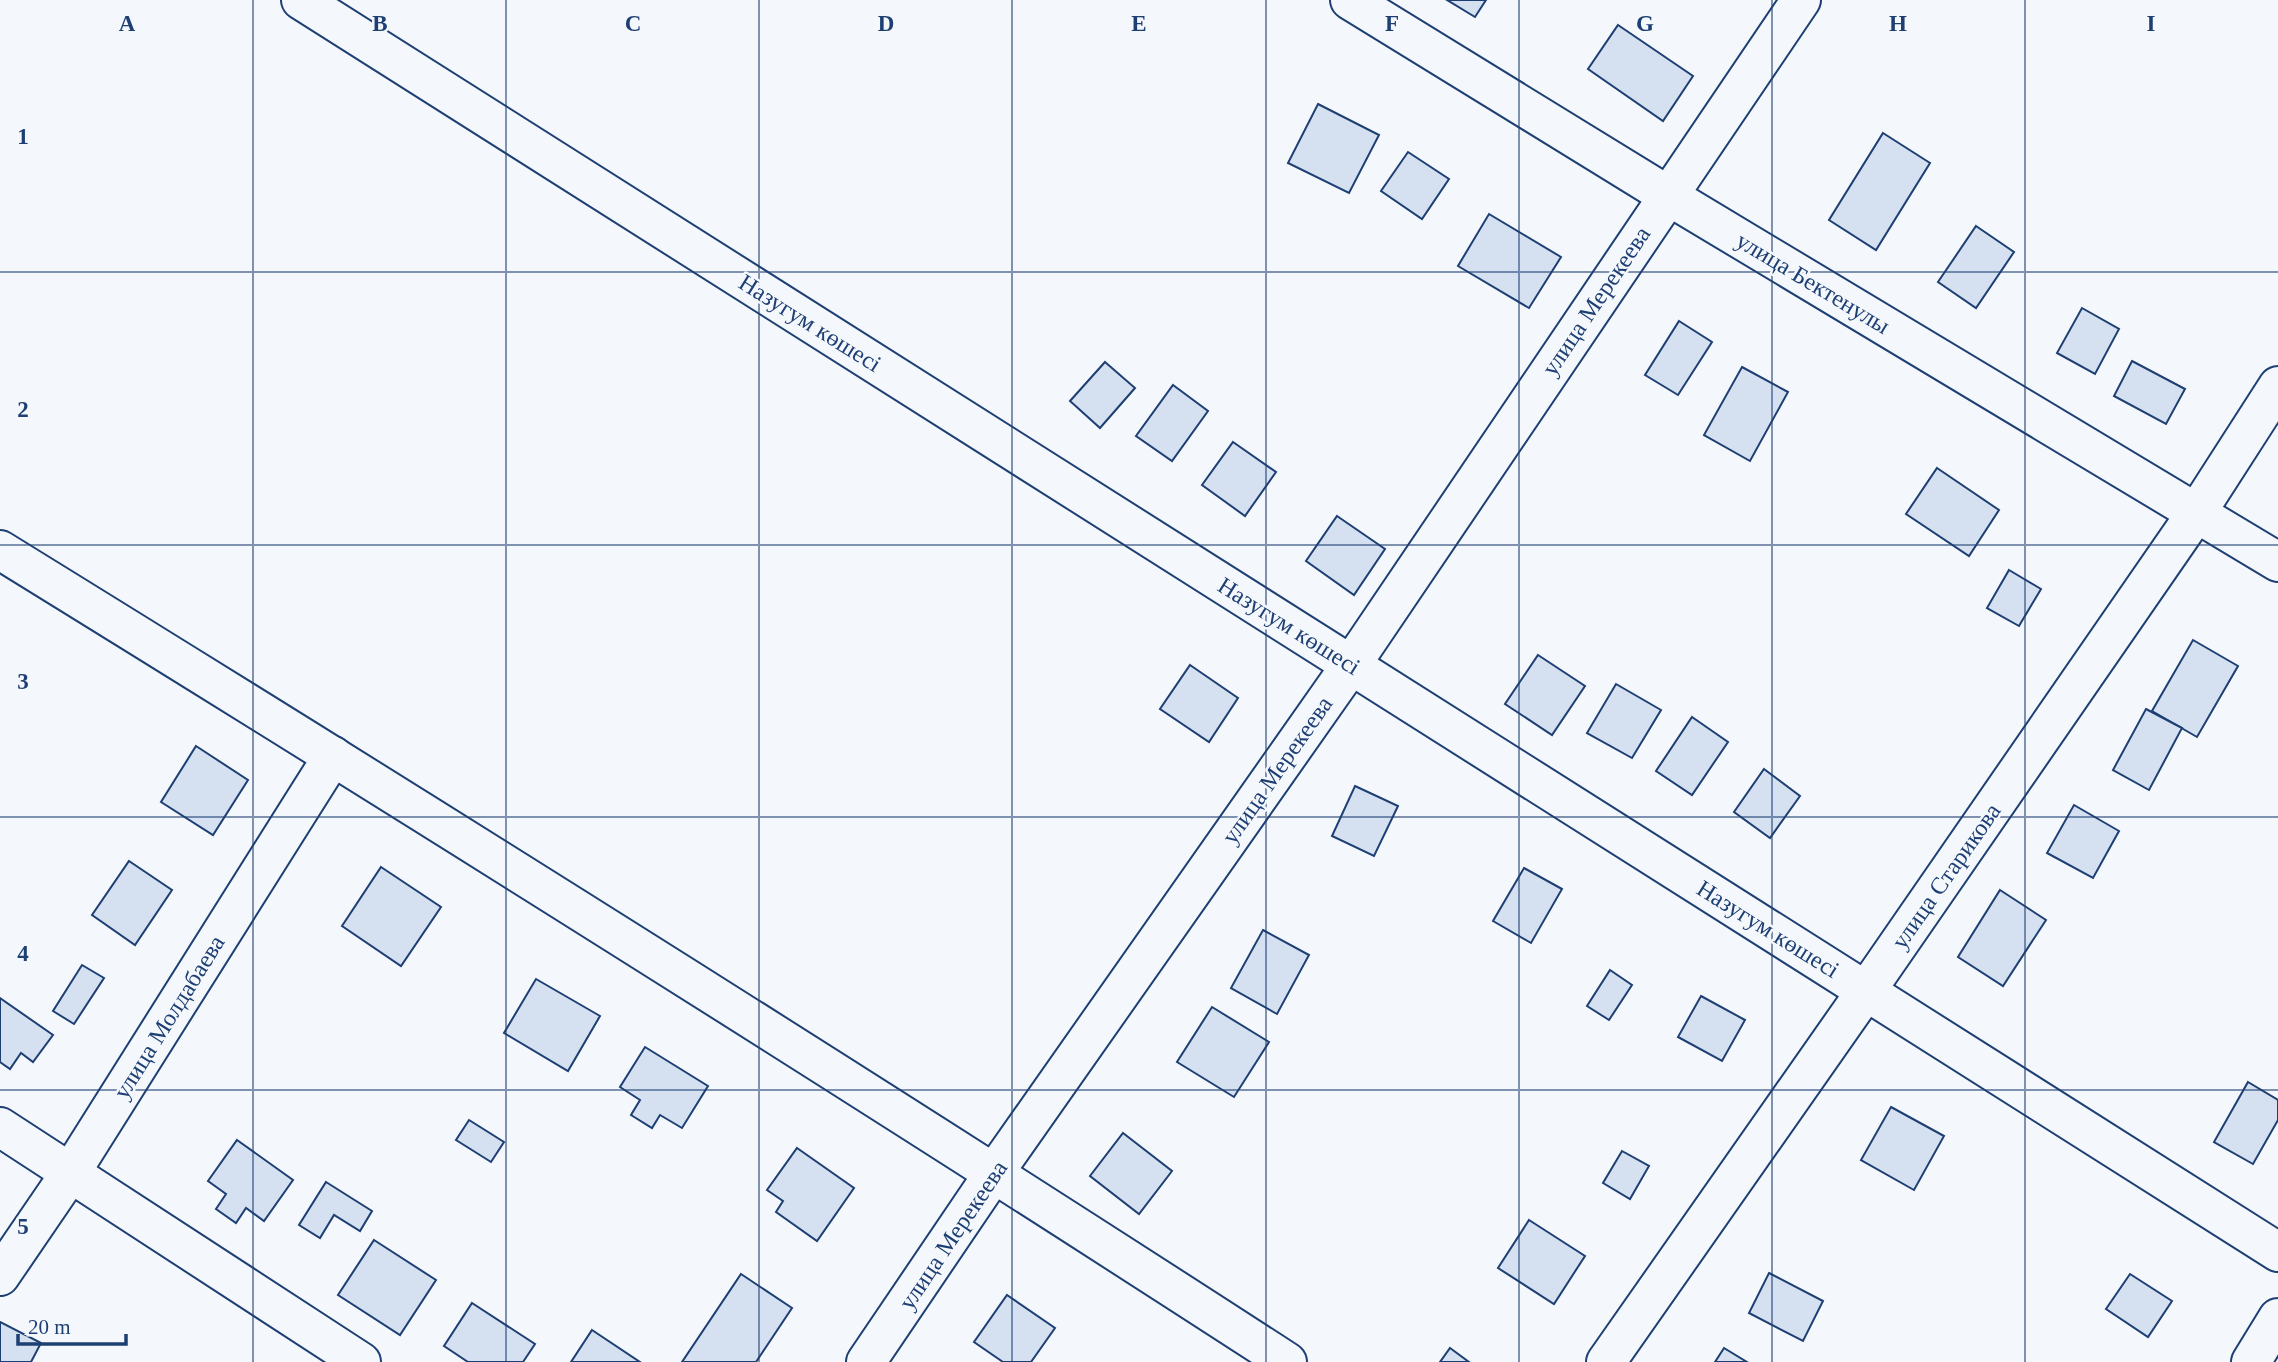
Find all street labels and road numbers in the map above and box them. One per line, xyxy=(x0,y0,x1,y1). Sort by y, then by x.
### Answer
street label: улица Мерекеева xyxy=(1537,221,1656,380)
street label: улица Бектенулы xyxy=(1732,227,1894,339)
street label: Назугум көшесі xyxy=(734,269,886,377)
street label: Назугум көшесі xyxy=(1213,572,1365,680)
street label: улица Мерекеева xyxy=(1217,691,1338,849)
street label: улица Старикова xyxy=(1886,798,2006,954)
street label: Назугум көшесі xyxy=(1692,875,1844,983)
street label: улица Молдабаева xyxy=(108,930,230,1103)
street label: улица Мерекеева xyxy=(894,1155,1013,1314)

